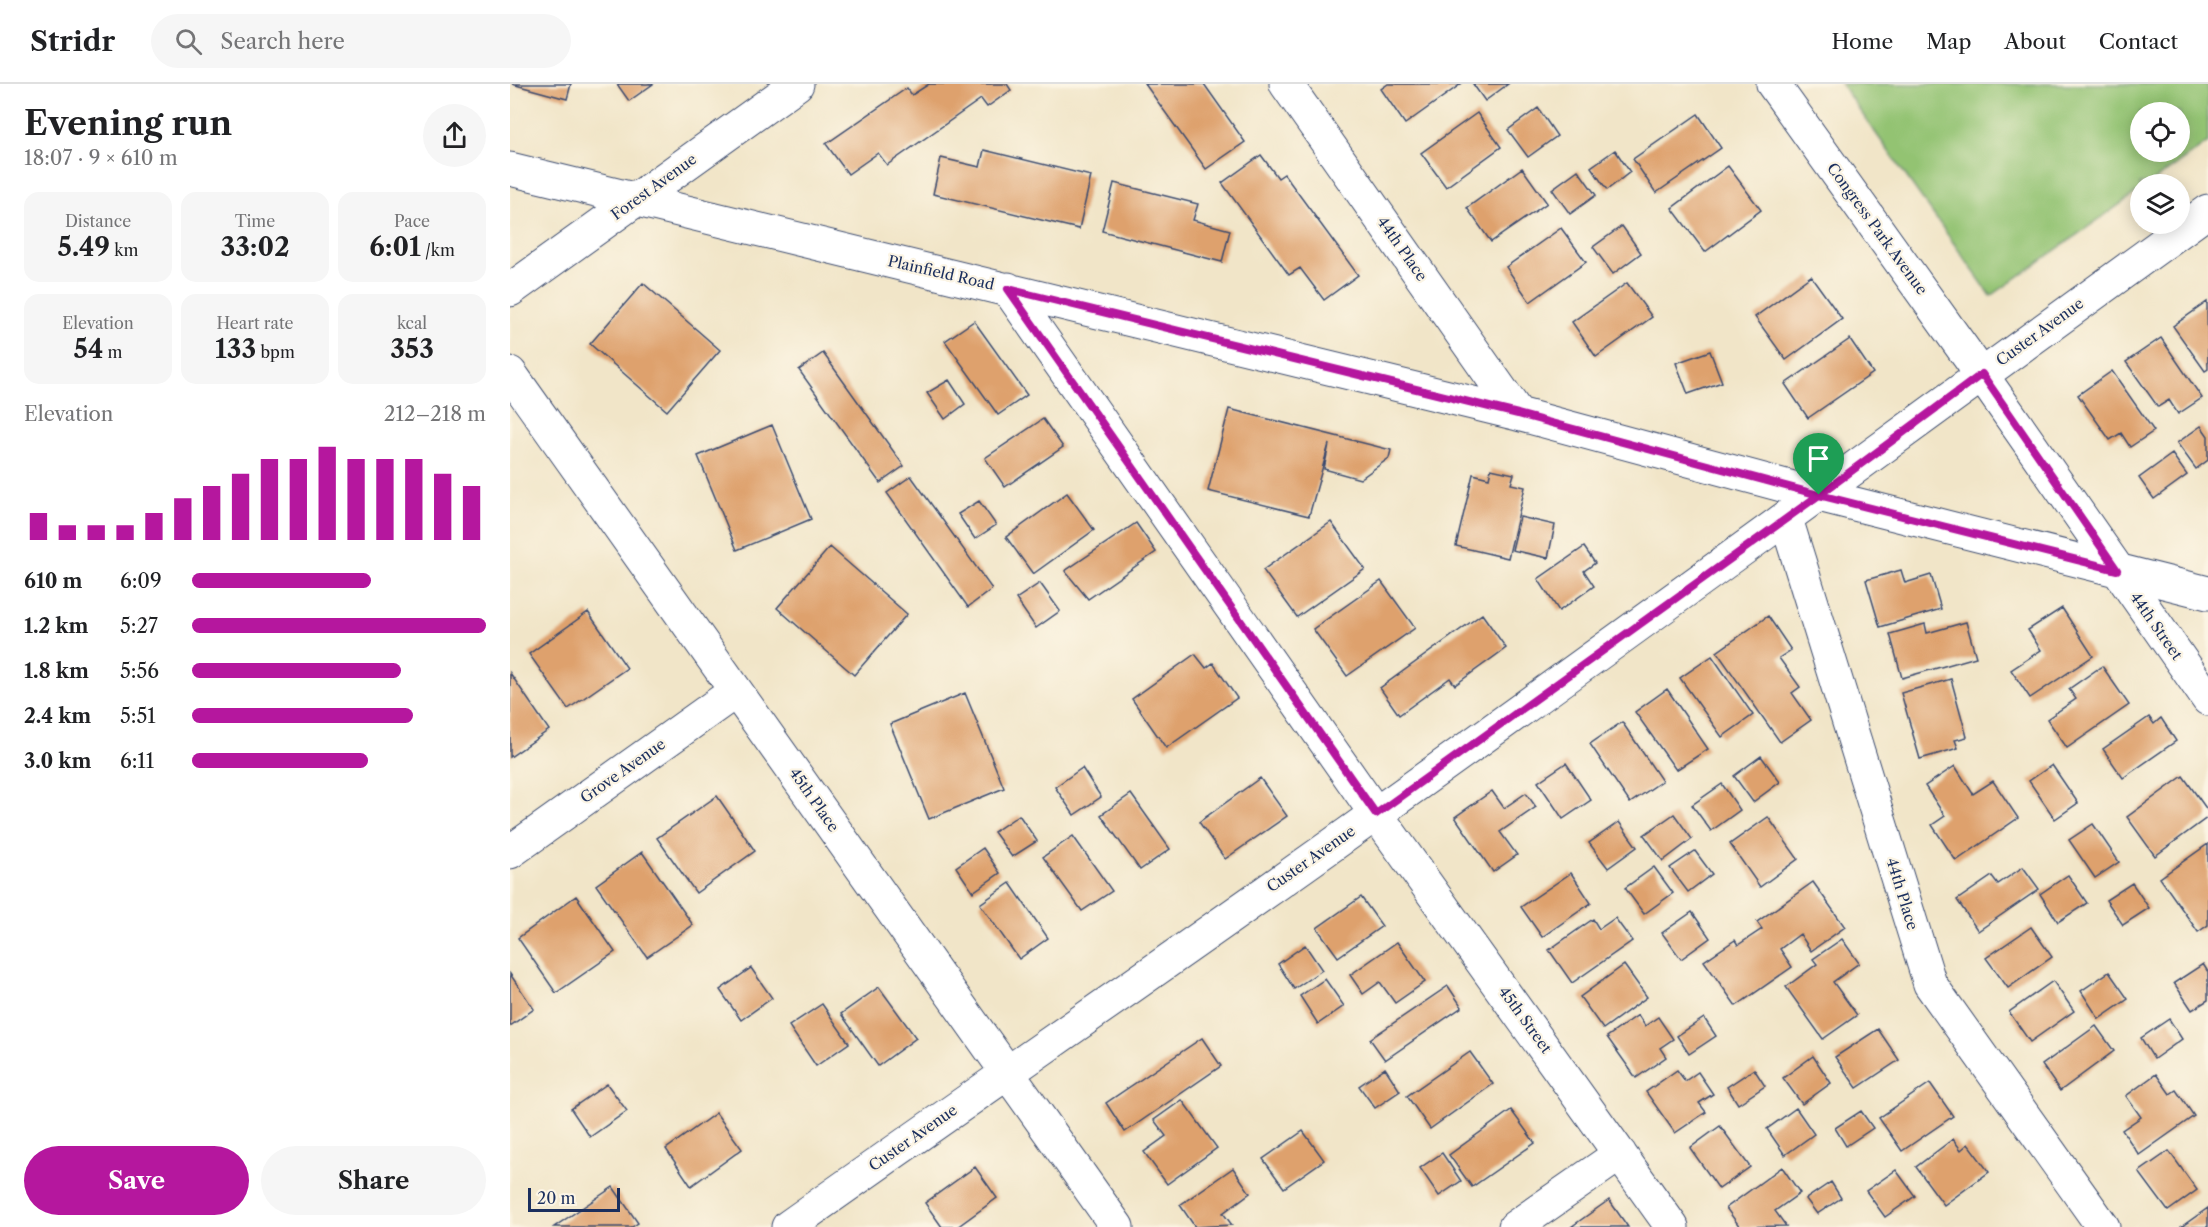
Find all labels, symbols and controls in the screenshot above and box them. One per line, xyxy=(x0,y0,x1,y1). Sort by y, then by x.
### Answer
search box xyxy=(151,14,571,68)
text: Stridr xyxy=(30,24,115,58)
icon: search xyxy=(172,25,205,58)
text: Search here xyxy=(220,28,345,55)
text: Home xyxy=(1832,29,1893,54)
text: Map xyxy=(1926,29,1971,54)
text: About xyxy=(2004,29,2066,54)
text: Contact xyxy=(2099,29,2178,54)
map controls xyxy=(2130,102,2190,234)
button: locate xyxy=(2130,102,2190,162)
text: Evening run xyxy=(24,103,232,144)
button: share xyxy=(423,104,486,167)
text: 18:07 · 9 × 610 m xyxy=(24,146,178,170)
street label: Forest Avenue xyxy=(607,149,700,224)
street label: Congress Park Avenue xyxy=(1823,159,1932,298)
button: layers xyxy=(2130,174,2190,234)
text: Distance xyxy=(65,211,131,231)
text: Time xyxy=(235,211,275,231)
text: Pace xyxy=(394,211,430,231)
street label: 44th Place xyxy=(1373,213,1432,285)
text: 5.49 xyxy=(58,231,110,263)
text: 33:02 xyxy=(220,231,290,263)
text: 6:01 xyxy=(369,231,421,263)
text: km xyxy=(110,240,138,260)
text: /km xyxy=(421,240,455,260)
street label: Plainfield Road xyxy=(886,251,996,294)
street label: Custer Avenue xyxy=(1992,293,2087,370)
text: Elevation xyxy=(62,313,134,333)
text: Heart rate xyxy=(216,313,294,333)
text: kcal xyxy=(397,313,427,333)
text: 54 xyxy=(74,333,103,365)
text: 133 xyxy=(215,333,256,365)
text: 353 xyxy=(390,333,434,365)
text: m xyxy=(103,342,122,362)
text: bpm xyxy=(256,342,295,362)
text: Elevation xyxy=(24,402,113,426)
text: 212–218 m xyxy=(384,402,486,426)
pin xyxy=(1793,433,1844,495)
icon: arrive xyxy=(1802,442,1835,475)
text: 610 m xyxy=(24,569,82,593)
text: 6:09 xyxy=(120,569,162,593)
street label: 44th Street xyxy=(2126,588,2187,664)
text: 1.2 km xyxy=(24,614,88,638)
text: 5:27 xyxy=(120,614,158,638)
text: 1.8 km xyxy=(24,659,89,683)
text: 5:56 xyxy=(120,659,159,683)
text: 2.4 km xyxy=(24,704,91,728)
text: 5:51 xyxy=(120,704,156,728)
street label: Grove Avenue xyxy=(576,734,669,807)
text: 3.0 km xyxy=(24,749,91,773)
text: 6:11 xyxy=(120,749,154,773)
street label: 45th Place xyxy=(785,764,843,835)
street label: Custer Avenue xyxy=(1263,821,1359,896)
street label: 44th Place xyxy=(1882,855,1922,932)
street label: 45th Street xyxy=(1495,983,1556,1057)
street label: Custer Avenue xyxy=(865,1100,961,1175)
button: Save xyxy=(24,1146,249,1215)
button: Share xyxy=(261,1146,486,1215)
scale bar xyxy=(528,1185,620,1212)
text: 20 m xyxy=(537,1188,576,1208)

